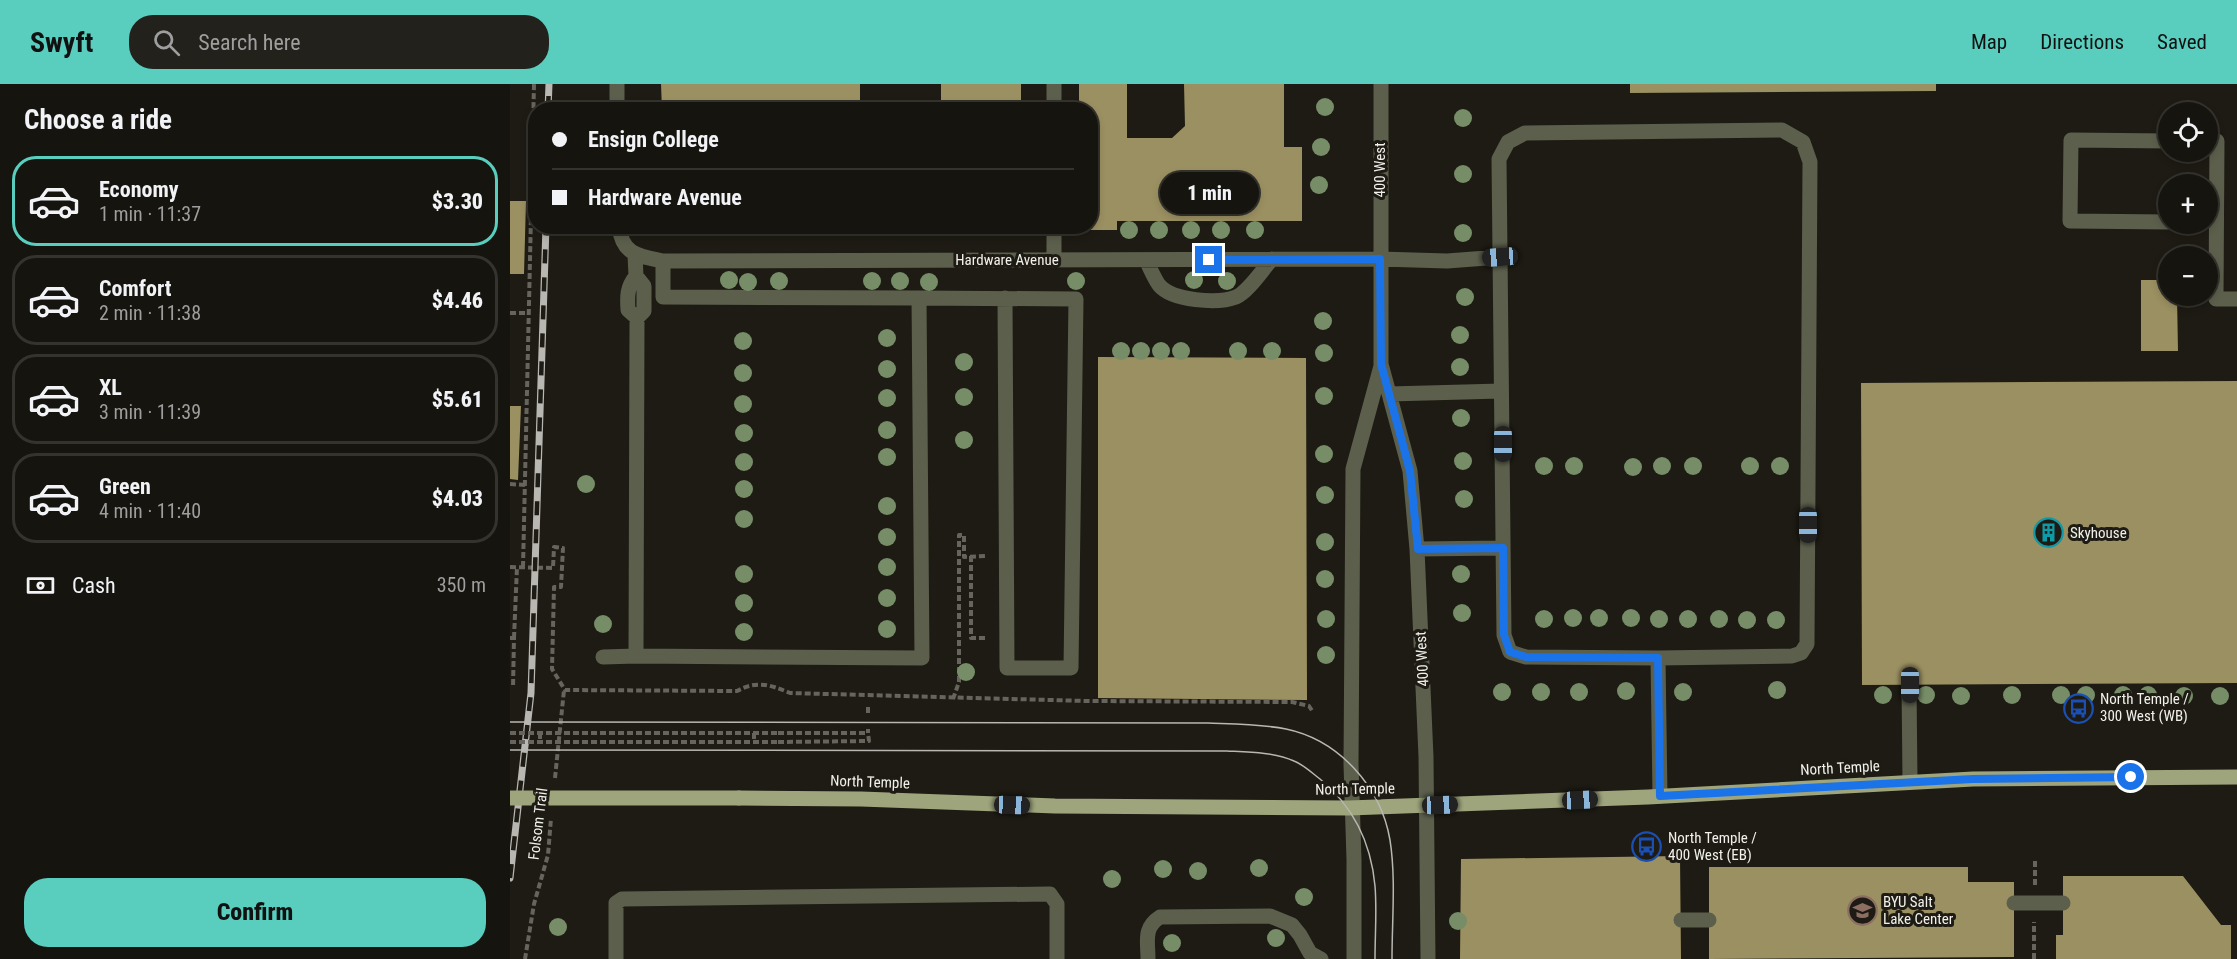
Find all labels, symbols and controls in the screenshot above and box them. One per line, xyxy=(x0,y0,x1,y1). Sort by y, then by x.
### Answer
search box xyxy=(129,15,549,69)
text: Swyft xyxy=(30,26,93,59)
icon: search xyxy=(150,26,183,59)
text: Search here xyxy=(198,30,301,55)
text: Map xyxy=(1971,30,2007,54)
text: Directions xyxy=(2040,30,2124,54)
text: Saved xyxy=(2157,30,2207,54)
map controls xyxy=(2158,102,2218,306)
button: locate xyxy=(2158,102,2218,162)
text: Choose a ride xyxy=(24,104,172,136)
text: Ensign College xyxy=(588,127,719,152)
street label: 400 West xyxy=(1371,142,1389,198)
callout: 1 min xyxy=(1160,173,1258,215)
icon: car xyxy=(27,174,81,228)
button: + xyxy=(2158,174,2218,234)
text: Economy xyxy=(99,177,179,202)
text: 1 min xyxy=(1187,181,1232,205)
text: Hardware Avenue xyxy=(588,185,742,210)
text: $3.30 xyxy=(432,189,483,214)
text: 1 min · 11:37 xyxy=(99,202,201,226)
route end xyxy=(1195,246,1222,273)
button: − xyxy=(2158,246,2218,306)
car xyxy=(1481,247,1519,267)
street label: Hardware Avenue xyxy=(955,251,1059,269)
icon: car xyxy=(27,273,81,327)
text: Comfort xyxy=(99,276,172,301)
text: $4.46 xyxy=(432,288,483,313)
text: 2 min · 11:38 xyxy=(99,301,201,325)
icon: car xyxy=(27,372,81,426)
text: XL xyxy=(99,375,122,400)
text: $5.61 xyxy=(432,387,483,412)
text: 3 min · 11:39 xyxy=(99,400,201,424)
car xyxy=(1494,426,1512,462)
icon: car xyxy=(27,471,81,525)
text: Green xyxy=(99,474,151,499)
text: $4.03 xyxy=(432,486,483,511)
text: 4 min · 11:40 xyxy=(99,499,201,523)
car xyxy=(1799,507,1817,543)
building icon: Skyhouse xyxy=(2033,517,2065,549)
place label: Skyhouse xyxy=(2070,524,2127,542)
icon: cash xyxy=(24,569,57,602)
text: Cash xyxy=(72,573,116,598)
text: 350 m xyxy=(437,573,486,597)
street label: 400 West xyxy=(1412,631,1432,687)
car xyxy=(1901,667,1919,703)
place label: North Temple / 300 West (WB) xyxy=(2100,690,2189,725)
bus stop icon: North Temple / 300 West (WB) xyxy=(2063,692,2095,724)
street label: North Temple xyxy=(1800,757,1880,779)
route start xyxy=(2117,763,2144,790)
street label: North Temple xyxy=(830,772,910,792)
street label: North Temple xyxy=(1315,779,1395,799)
street label: Folsom Trail xyxy=(525,787,551,861)
car xyxy=(1562,790,1598,810)
car xyxy=(994,795,1030,815)
car xyxy=(1422,795,1458,815)
place label: North Temple / 400 West (EB) xyxy=(1668,829,1757,864)
bus stop icon: North Temple / 400 West (EB) xyxy=(1631,831,1663,863)
button: Confirm xyxy=(24,878,486,947)
place label: BYU Salt Lake Center xyxy=(1883,893,1954,928)
school or university icon: BYU Salt Lake Center xyxy=(1846,895,1878,927)

